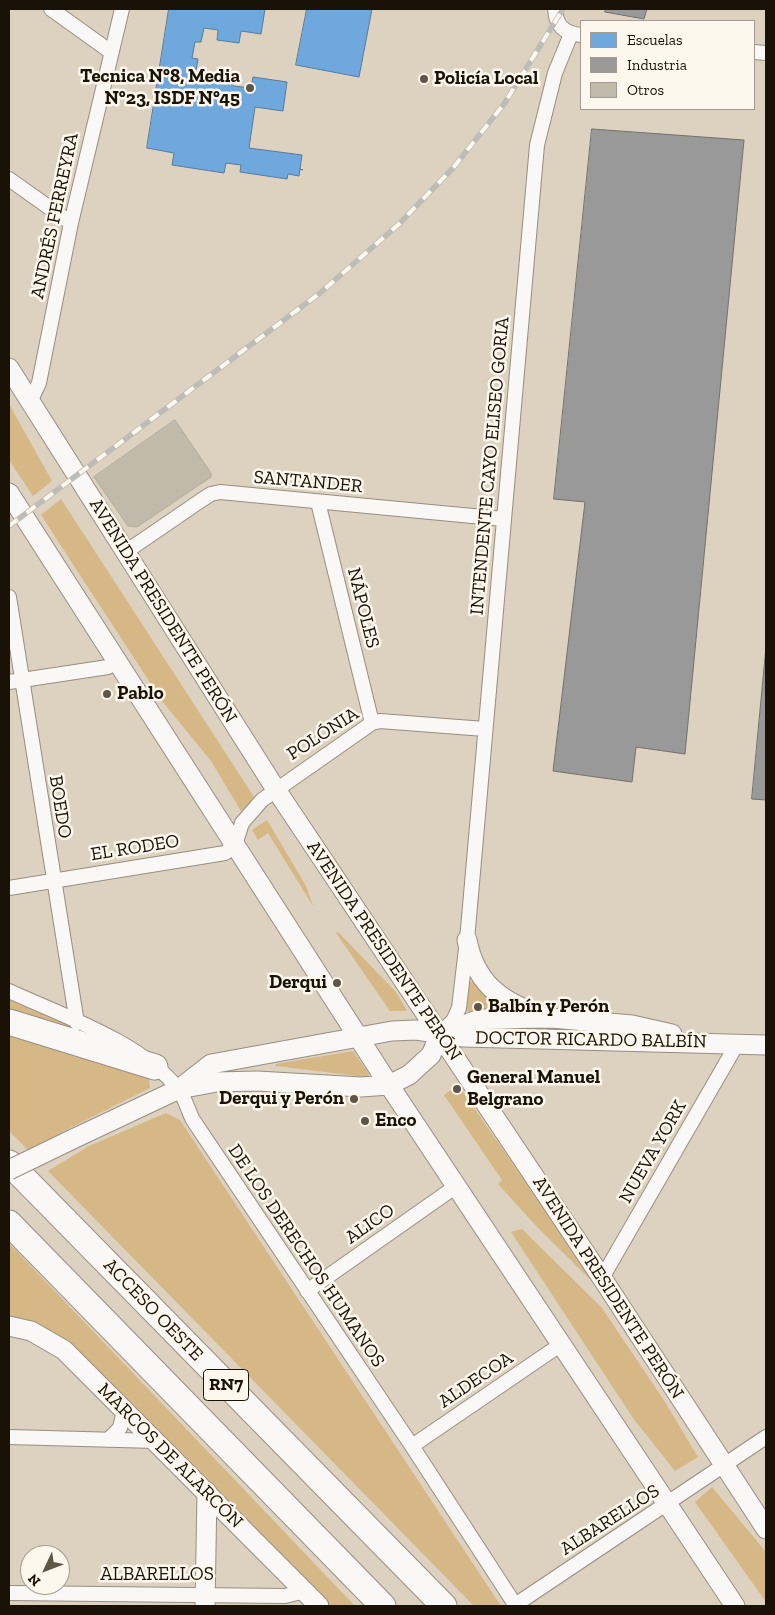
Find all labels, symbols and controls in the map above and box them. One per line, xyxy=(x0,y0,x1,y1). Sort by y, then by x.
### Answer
legend xyxy=(580,20,755,110)
text: Escuelas xyxy=(627,31,683,49)
text: Industria xyxy=(627,56,687,74)
place label: Tecnica N°8, Media N°23, ISDF N°45 xyxy=(80,66,240,110)
place label: Policía Local xyxy=(434,68,538,90)
marker: Policía Local xyxy=(418,73,430,85)
text: Otros xyxy=(627,81,664,99)
marker: Tecnica N°8, Media N°23, ISDF N°45 xyxy=(244,82,256,94)
street label: ANDRÉS FERREYRA xyxy=(26,131,84,301)
street label: INTENDENTE CAYO ELISEO GORIA xyxy=(466,316,514,616)
street label: SANTANDER xyxy=(253,466,363,498)
street label: AVENIDA PRESIDENTE PERÓN xyxy=(84,494,242,728)
street label: NÁPOLES xyxy=(342,565,384,651)
place label: Pablo xyxy=(117,683,164,705)
marker: Pablo xyxy=(101,688,113,700)
street label: POLÓNIA xyxy=(283,702,363,766)
street label: BOEDO xyxy=(44,774,76,840)
street label: EL RODEO xyxy=(89,830,181,866)
street label: AVENIDA PRESIDENTE PERÓN xyxy=(302,837,466,1065)
place label: Derqui xyxy=(269,972,327,994)
marker: Derqui xyxy=(331,977,343,989)
place label: Balbín y Perón xyxy=(488,996,609,1018)
marker: Balbín y Perón xyxy=(472,1001,484,1013)
street label: DOCTOR RICARDO BALBÍN xyxy=(475,1027,707,1053)
place label: General Manuel Belgrano xyxy=(467,1067,600,1111)
marker: General Manuel Belgrano xyxy=(451,1083,463,1095)
place label: Derqui y Perón xyxy=(219,1088,344,1110)
marker: Derqui y Perón xyxy=(348,1093,360,1105)
street label: NUEVA YORK xyxy=(614,1097,692,1207)
place label: Enco xyxy=(375,1110,416,1132)
marker: Enco xyxy=(359,1115,371,1127)
street label: DE LOS DERECHOS HUMANOS xyxy=(223,1140,389,1372)
street label: AVENIDA PRESIDENTE PERÓN xyxy=(527,1172,689,1404)
street label: ALICO xyxy=(341,1199,399,1249)
street label: ACCESO OESTE xyxy=(98,1254,208,1366)
street label: ALDECOA xyxy=(434,1347,518,1413)
road number: RN7 xyxy=(204,1370,248,1400)
street label: MARCOS DE ALARCÓN xyxy=(93,1379,247,1533)
street label: ALBARELLOS xyxy=(556,1479,664,1561)
north arrow xyxy=(20,1545,70,1595)
street label: ALBARELLOS xyxy=(100,1564,214,1586)
text: N xyxy=(25,1570,44,1590)

